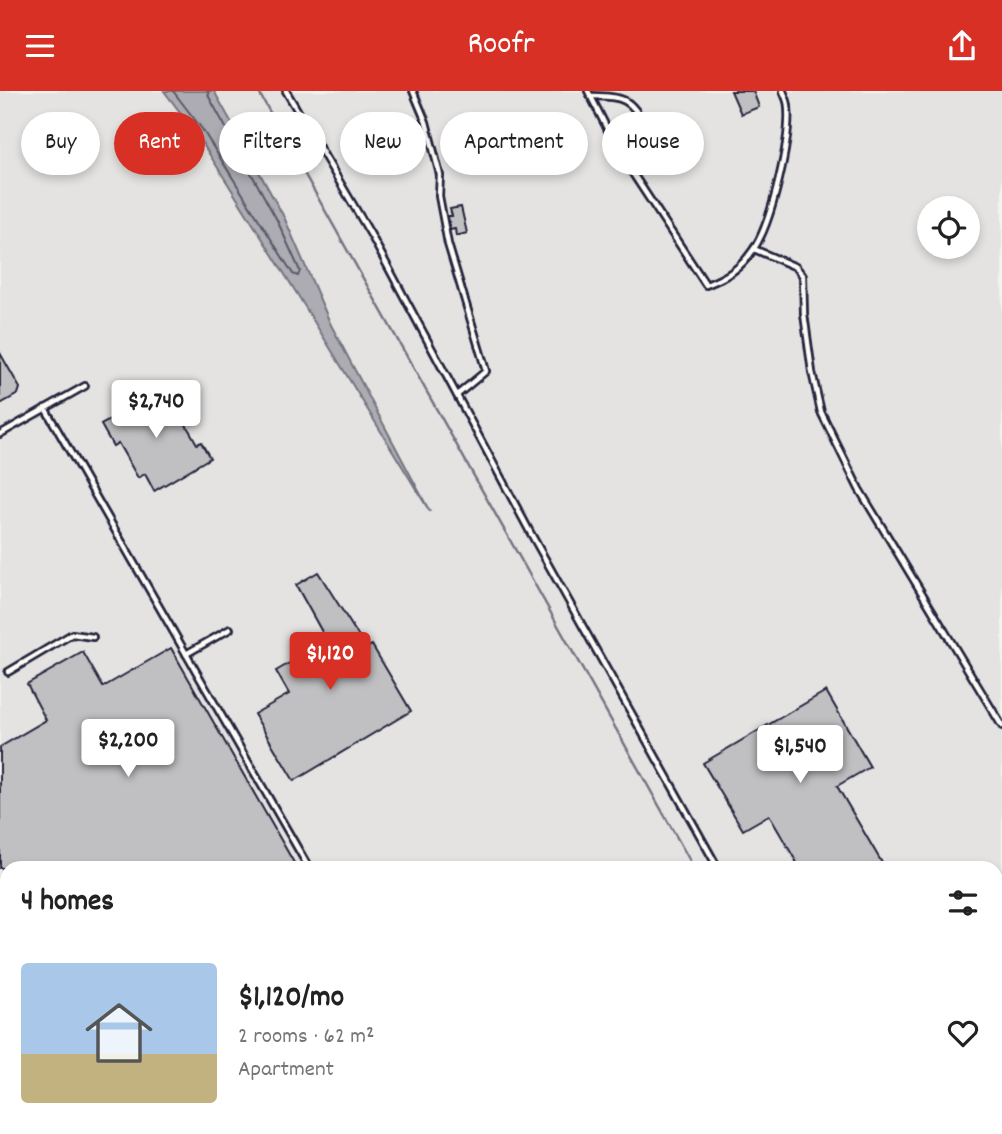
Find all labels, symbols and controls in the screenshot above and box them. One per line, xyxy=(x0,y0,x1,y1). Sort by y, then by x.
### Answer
text: Roofr xyxy=(467,23,535,69)
icon: menu xyxy=(21,27,59,65)
icon: share xyxy=(943,27,981,65)
chip: Buy xyxy=(21,112,100,175)
chip: Rent xyxy=(114,112,205,175)
chip: Filters xyxy=(219,112,326,175)
chip: New xyxy=(340,112,426,175)
chip: Apartment xyxy=(440,112,588,175)
chip: House xyxy=(602,112,704,175)
map controls xyxy=(917,196,980,259)
button: locate xyxy=(917,196,980,259)
pin: $2,740 xyxy=(99,381,213,440)
text: $2,740 xyxy=(128,386,184,419)
pin: $1,120 xyxy=(273,633,387,692)
text: $1,120 xyxy=(306,638,354,671)
pin: $2,200 xyxy=(71,719,185,779)
text: $2,200 xyxy=(97,725,159,758)
pin: $1,540 xyxy=(743,725,857,785)
text: $1,540 xyxy=(773,731,827,764)
text: 4 homes xyxy=(21,882,114,925)
icon: filters xyxy=(944,884,982,922)
text: $1,120/mo xyxy=(238,978,344,1021)
icon: home xyxy=(77,991,161,1075)
icon: heart xyxy=(944,1014,982,1052)
text: 2 rooms · 62 m² xyxy=(238,1021,374,1054)
text: Apartment xyxy=(238,1054,334,1087)

